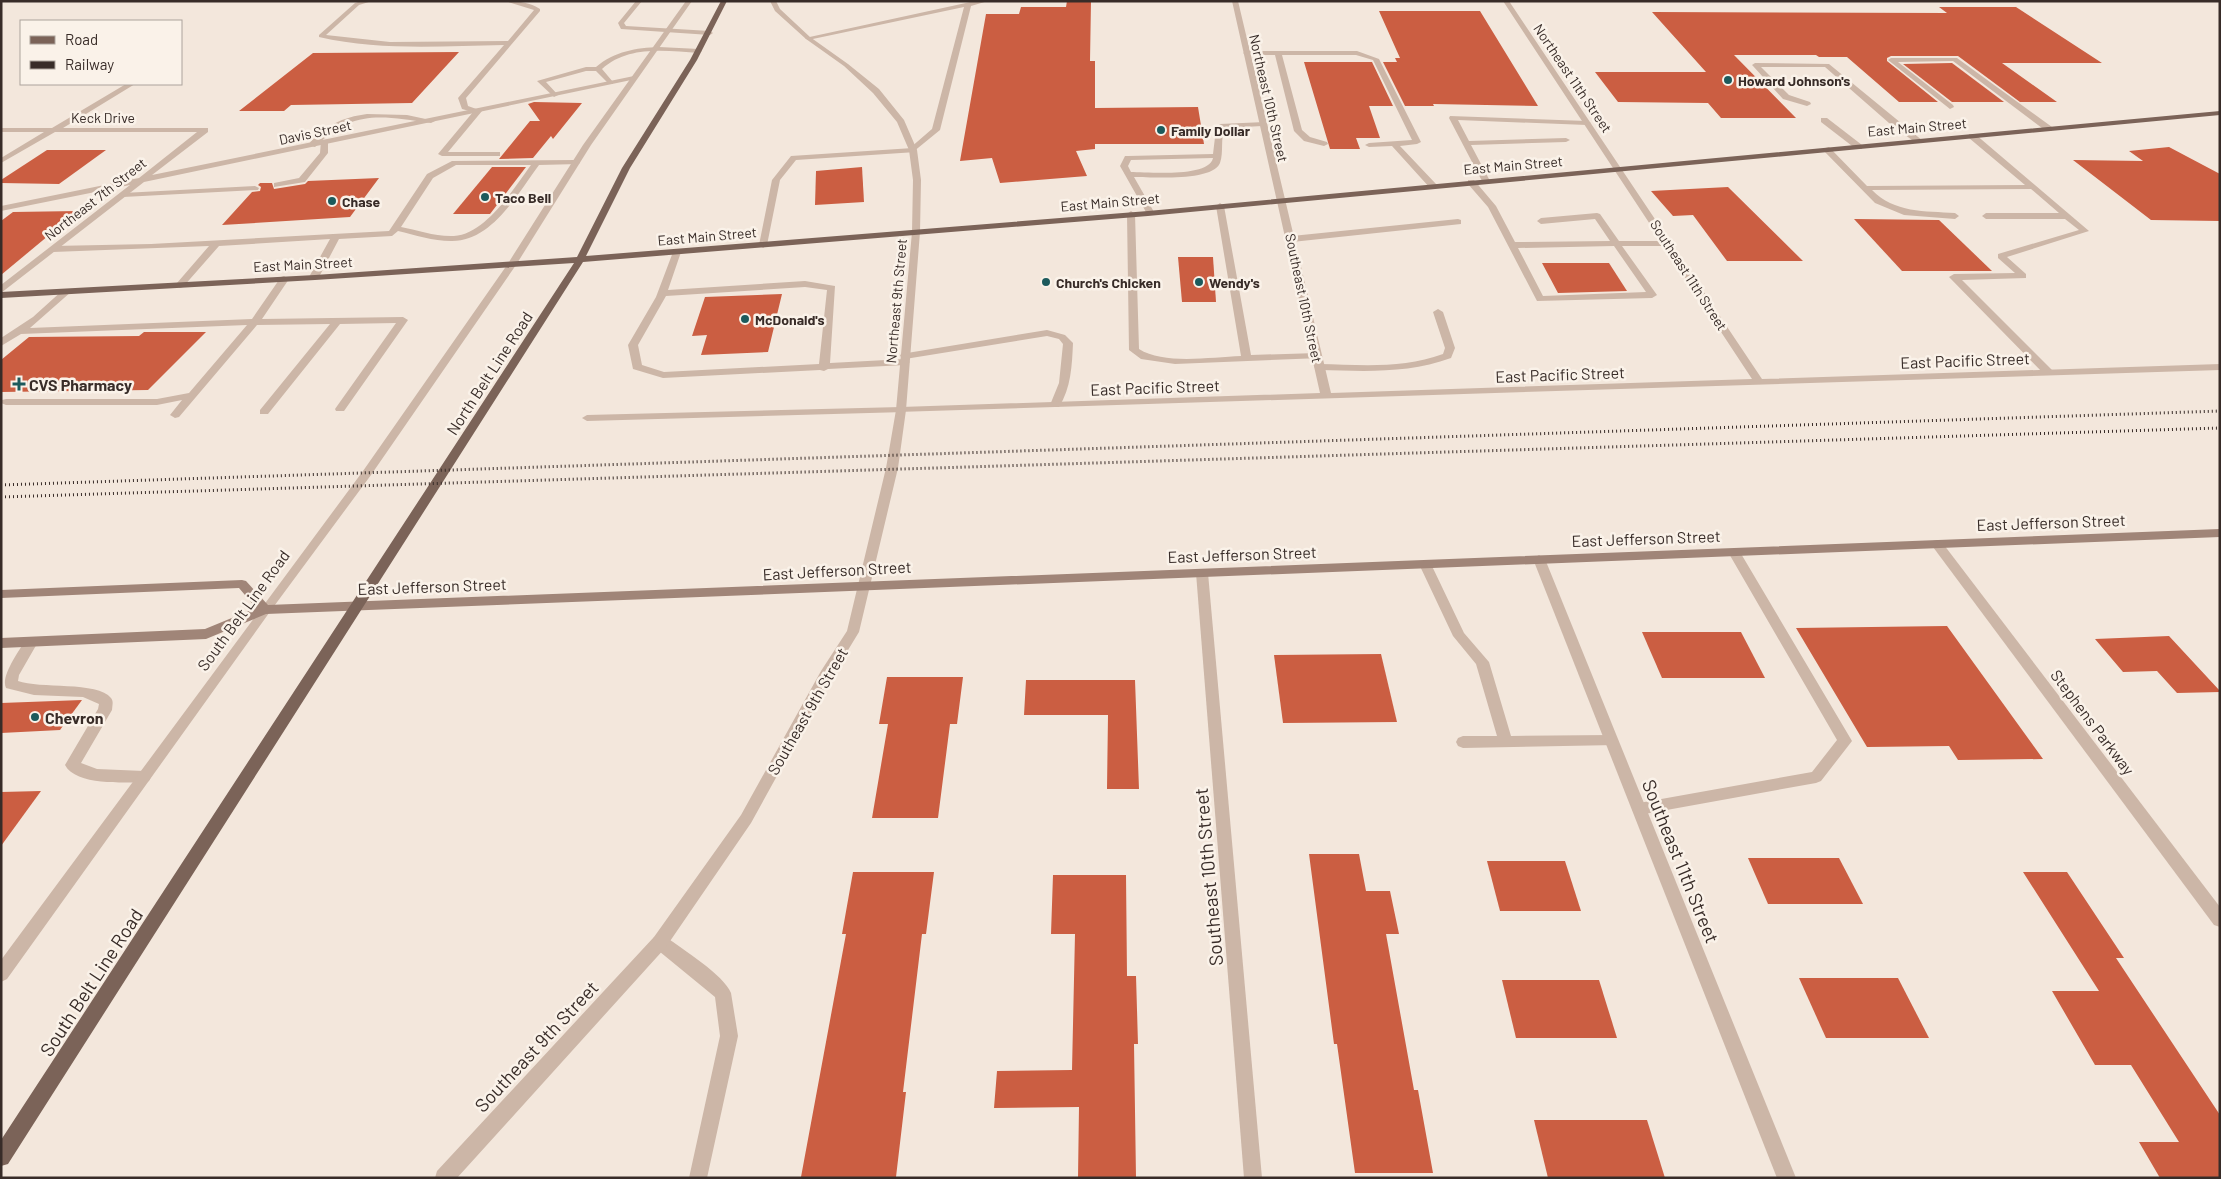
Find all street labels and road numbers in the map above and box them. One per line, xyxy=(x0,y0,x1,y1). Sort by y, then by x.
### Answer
street label: Northeast 11th Street xyxy=(1530,20,1616,136)
street label: Northeast 10th Street xyxy=(1246,32,1292,164)
street label: Keck Drive xyxy=(71,109,135,126)
street label: East Main Street xyxy=(1867,114,1967,140)
street label: Davis Street xyxy=(277,116,353,148)
street label: East Main Street xyxy=(1463,152,1563,178)
street label: Northeast 7th Street xyxy=(41,154,149,244)
street label: East Main Street xyxy=(1060,189,1160,215)
street label: Southeast 11th Street xyxy=(1647,216,1731,334)
street label: East Main Street xyxy=(657,223,757,249)
street label: Southeast 10th Street xyxy=(1282,232,1326,364)
street label: Northeast 9th Street xyxy=(882,238,910,364)
street label: East Main Street xyxy=(253,253,353,275)
street label: North Belt Line Road xyxy=(442,308,536,438)
street label: East Pacific Street xyxy=(1900,348,2030,372)
street label: East Pacific Street xyxy=(1495,362,1625,386)
street label: East Pacific Street xyxy=(1090,375,1220,399)
street label: East Jefferson Street xyxy=(1976,510,2126,534)
street label: East Jefferson Street xyxy=(1571,526,1721,550)
street label: East Jefferson Street xyxy=(1167,542,1317,566)
street label: South Belt Line Road xyxy=(193,546,293,674)
street label: East Jefferson Street xyxy=(762,557,912,583)
street label: East Jefferson Street xyxy=(357,574,507,598)
street label: Southeast 9th Street xyxy=(763,644,851,778)
street label: Stephens Parkway xyxy=(2047,666,2139,779)
street label: Southeast 11th Street xyxy=(1638,776,1724,946)
street label: Southeast 10th Street xyxy=(1189,787,1227,967)
street label: South Belt Line Road xyxy=(35,904,147,1060)
street label: Southeast 9th Street xyxy=(469,976,603,1116)

